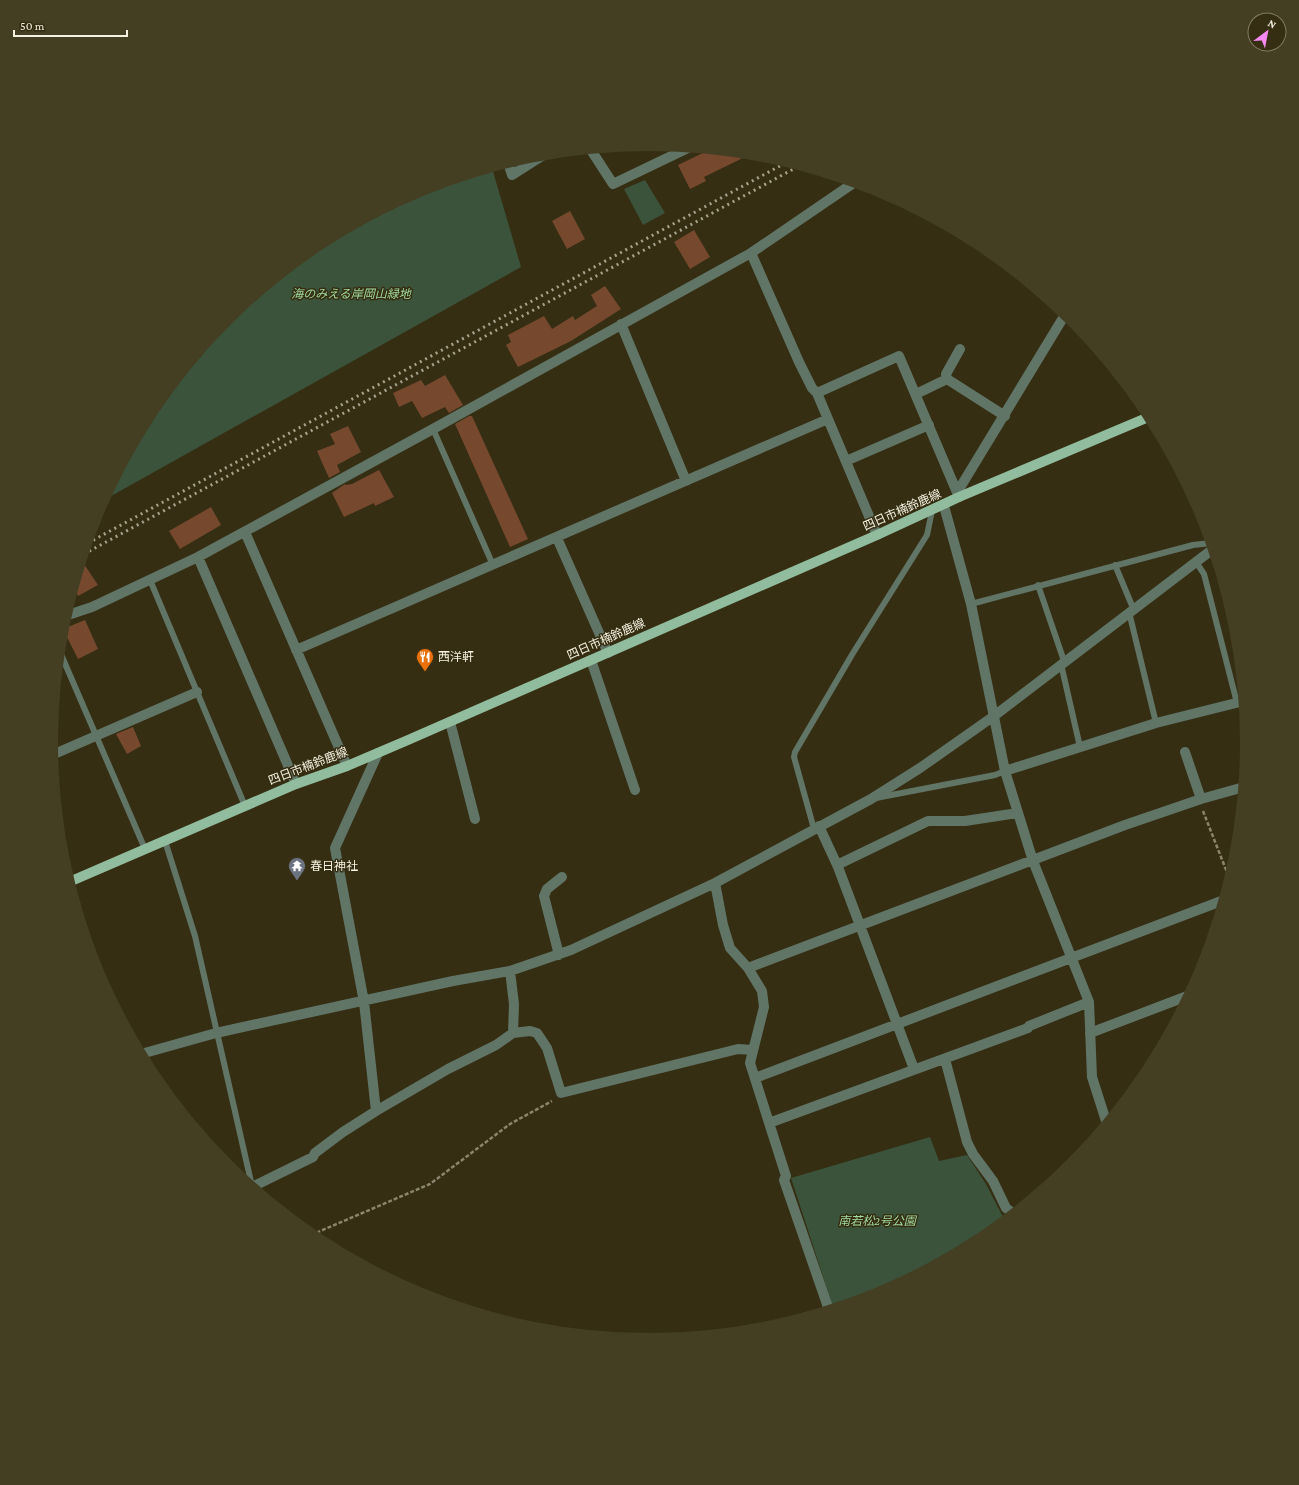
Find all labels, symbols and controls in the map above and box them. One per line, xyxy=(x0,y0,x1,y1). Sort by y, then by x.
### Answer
scale bar xyxy=(14,12,127,38)
north arrow xyxy=(1247,12,1287,52)
text: N xyxy=(1266,16,1279,31)
text: 50 m xyxy=(20,19,45,33)
park label: 海のみえる岸岡山緑地 xyxy=(291,287,413,301)
street label: 四日市楠鈴鹿線 xyxy=(861,487,943,533)
street label: 四日市楠鈴鹿線 xyxy=(565,616,647,662)
restaurant icon: 西洋軒 xyxy=(415,647,435,672)
place label: 西洋軒 xyxy=(438,650,474,664)
street label: 四日市楠鈴鹿線 xyxy=(266,744,350,788)
temple icon: 春日神社 xyxy=(287,856,307,881)
place label: 春日神社 xyxy=(310,859,358,873)
park label: 南若松2号公園 xyxy=(838,1214,918,1228)

